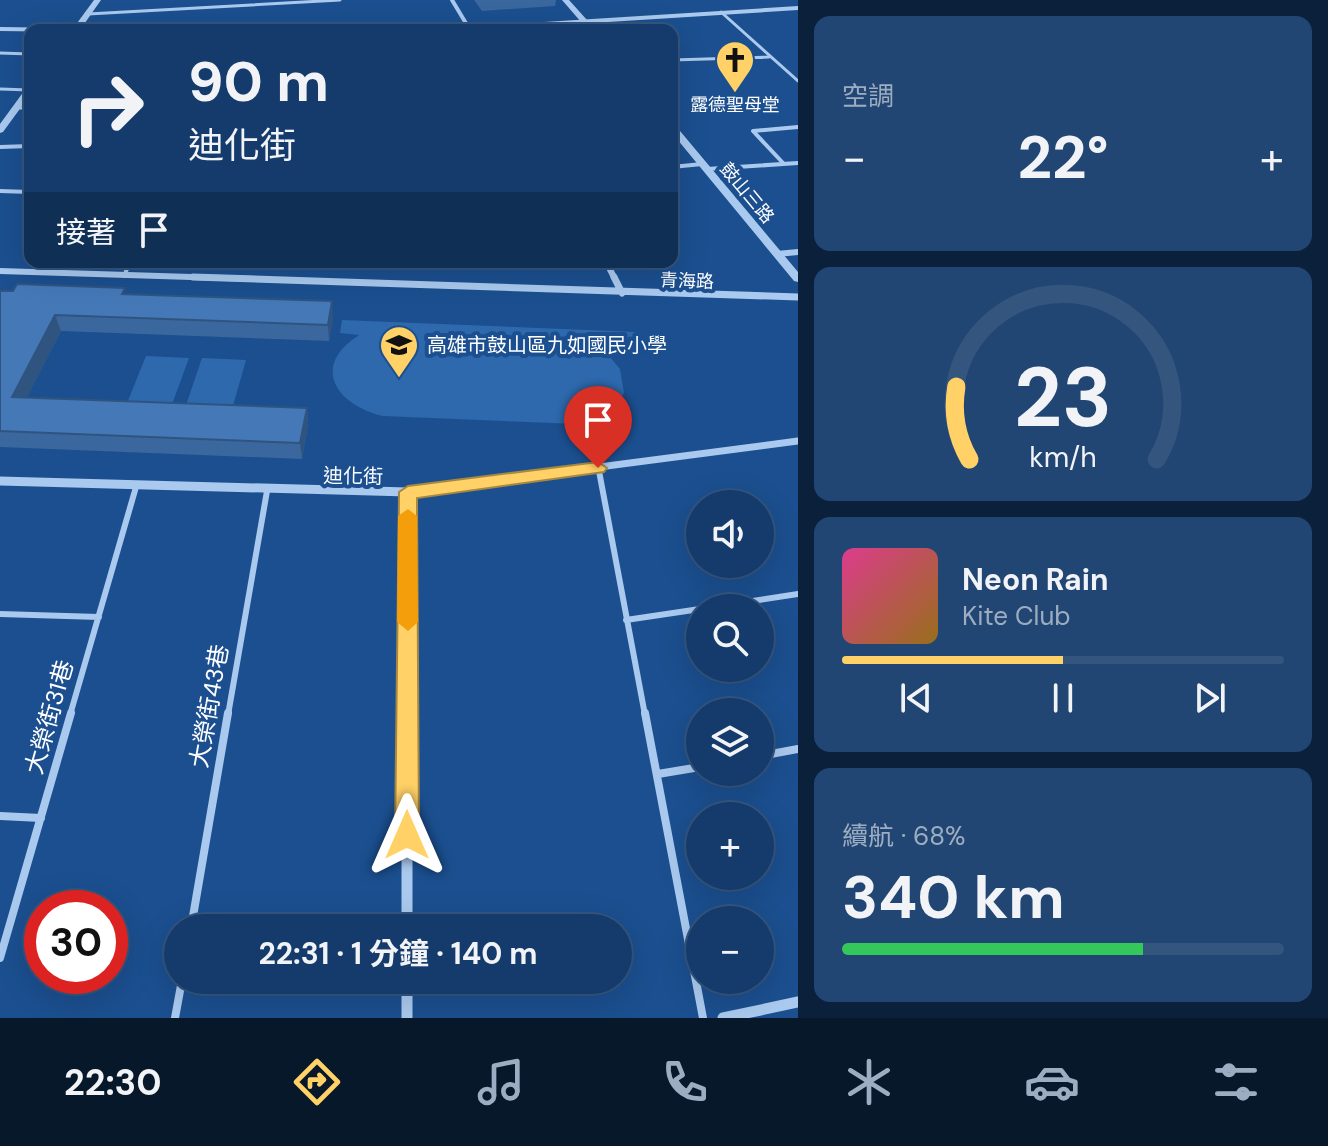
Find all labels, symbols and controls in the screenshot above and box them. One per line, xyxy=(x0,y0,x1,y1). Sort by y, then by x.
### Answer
church icon: 露德聖母堂 xyxy=(714,39,756,94)
text: 90 m xyxy=(188,45,329,118)
icon: right xyxy=(56,56,160,160)
text: 空調 xyxy=(842,79,894,113)
place label: 露德聖母堂 xyxy=(690,93,780,117)
text: 22° xyxy=(1017,118,1109,197)
text: 迪化街 xyxy=(188,122,296,169)
text: − xyxy=(842,129,866,187)
text: + xyxy=(1260,129,1284,187)
street label: 鼓山三路 xyxy=(715,158,779,228)
icon: arrive xyxy=(132,208,176,252)
text: 接著 xyxy=(56,213,116,252)
street label: 青海路 xyxy=(660,268,714,294)
school or university icon: 高雄市鼓山區九如國民小學 xyxy=(378,324,420,379)
place label: 高雄市鼓山區九如國民小學 xyxy=(427,332,667,358)
text: 23 xyxy=(1014,342,1112,451)
pin xyxy=(564,386,632,468)
icon: arrive xyxy=(576,398,620,442)
text: km/h xyxy=(1029,439,1097,476)
street label: 迪化街 xyxy=(323,462,383,490)
map controls xyxy=(686,490,774,994)
button: sound xyxy=(686,490,774,578)
text: Neon Rain xyxy=(962,560,1108,599)
button: search xyxy=(686,594,774,682)
text: Kite Club xyxy=(962,599,1071,633)
street label: 大榮街43巷 xyxy=(183,642,235,770)
street label: 大榮街31巷 xyxy=(18,656,80,778)
icon: previous xyxy=(894,676,938,720)
icon: pause xyxy=(1041,676,1085,720)
icon: next xyxy=(1188,676,1232,720)
button: layers xyxy=(686,698,774,786)
position arrow xyxy=(365,793,449,877)
button: + xyxy=(686,802,774,890)
text: 續航 · 68% xyxy=(842,819,966,853)
text: 340 km xyxy=(842,858,1065,937)
speed limit sign: 30 xyxy=(24,890,128,994)
button: − xyxy=(686,906,774,994)
text: 22:31 · 1 分鐘 · 140 m xyxy=(258,934,538,973)
icon: directions xyxy=(289,1054,345,1110)
icon: music xyxy=(473,1054,529,1110)
icon: phone xyxy=(657,1054,713,1110)
icon: climate xyxy=(841,1054,897,1110)
icon: car xyxy=(1024,1054,1080,1110)
icon: filters xyxy=(1208,1054,1264,1110)
text: 22:30 xyxy=(64,1059,162,1106)

